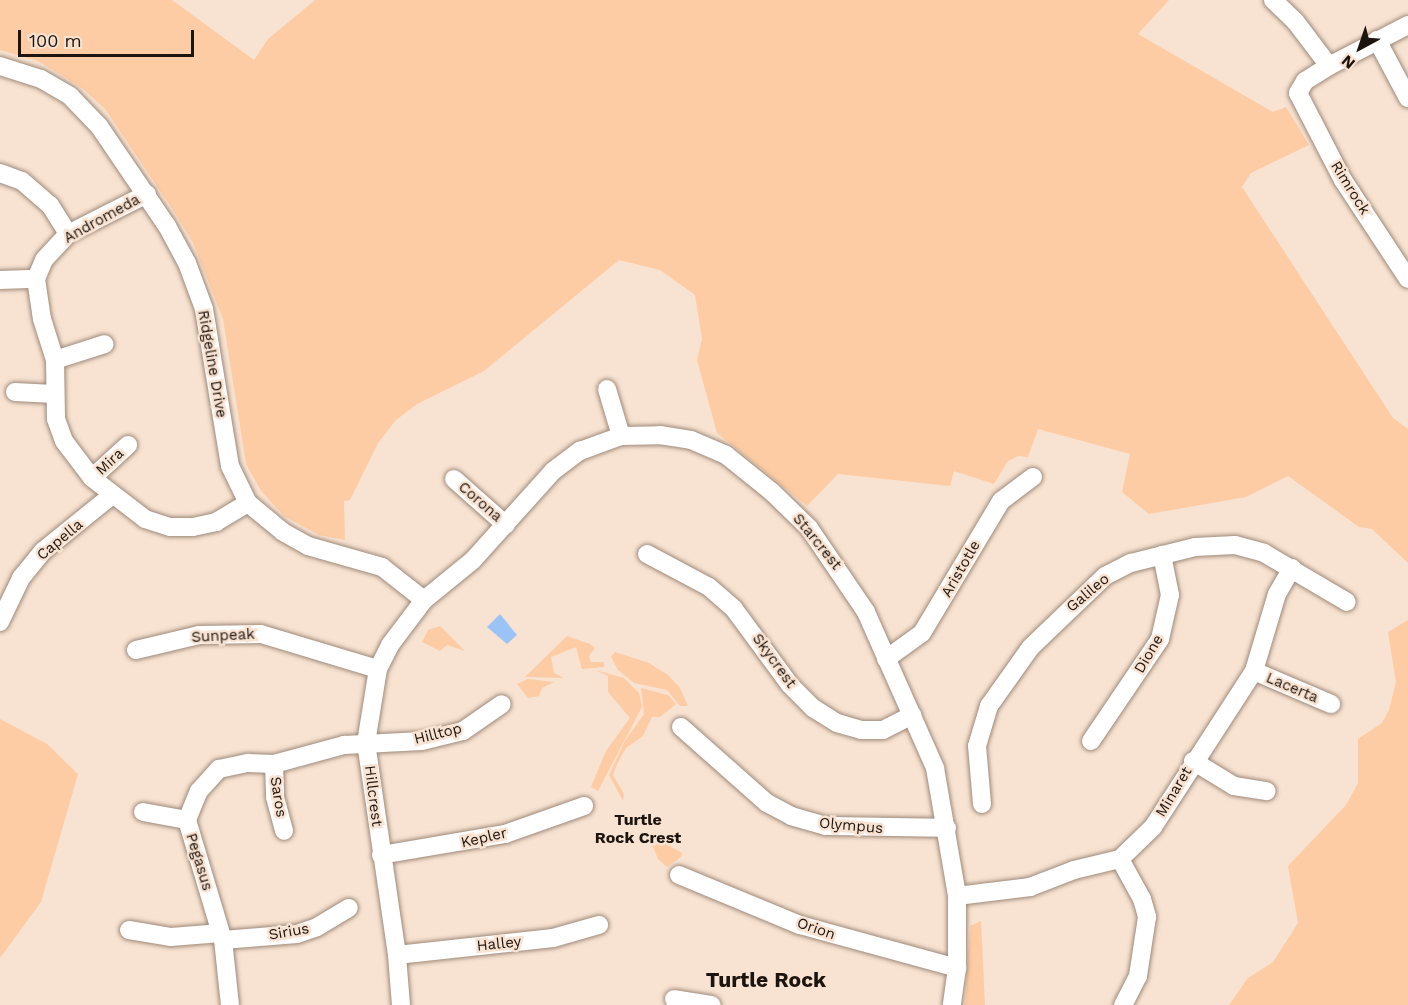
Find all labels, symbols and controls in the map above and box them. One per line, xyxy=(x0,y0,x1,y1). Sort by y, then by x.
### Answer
scale bar xyxy=(21,18,196,56)
north arrow xyxy=(1330,18,1390,78)
text: 100 m xyxy=(29,30,82,51)
text: N xyxy=(1337,51,1359,73)
street label: Rimrock xyxy=(1326,158,1374,218)
street label: Andromeda xyxy=(61,191,143,247)
street label: Ridgeline Drive xyxy=(194,309,230,419)
street label: Mira xyxy=(92,445,128,479)
street label: Corona xyxy=(454,478,506,526)
street label: Starcrest xyxy=(789,510,845,574)
street label: Capella xyxy=(33,516,87,564)
street label: Aristotle xyxy=(938,537,984,601)
street label: Galileo xyxy=(1063,570,1113,616)
street label: Sunpeak xyxy=(191,625,255,647)
street label: Skycrest xyxy=(748,630,800,692)
street label: Dione xyxy=(1131,631,1167,677)
street label: Lacerta xyxy=(1263,669,1321,707)
street label: Hilltop xyxy=(412,719,464,749)
street label: Hillcrest xyxy=(360,764,386,828)
street label: Minaret xyxy=(1152,764,1196,820)
street label: Saros xyxy=(266,775,290,819)
district label: Turtle Rock Crest xyxy=(595,810,681,848)
street label: Olympus xyxy=(818,814,884,838)
street label: Kepler xyxy=(459,824,509,852)
street label: Pegasus xyxy=(182,831,216,893)
street label: Orion xyxy=(794,914,838,944)
street label: Sirius xyxy=(267,920,311,944)
street label: Halley xyxy=(476,933,522,955)
district label: Turtle Rock xyxy=(706,967,826,993)

